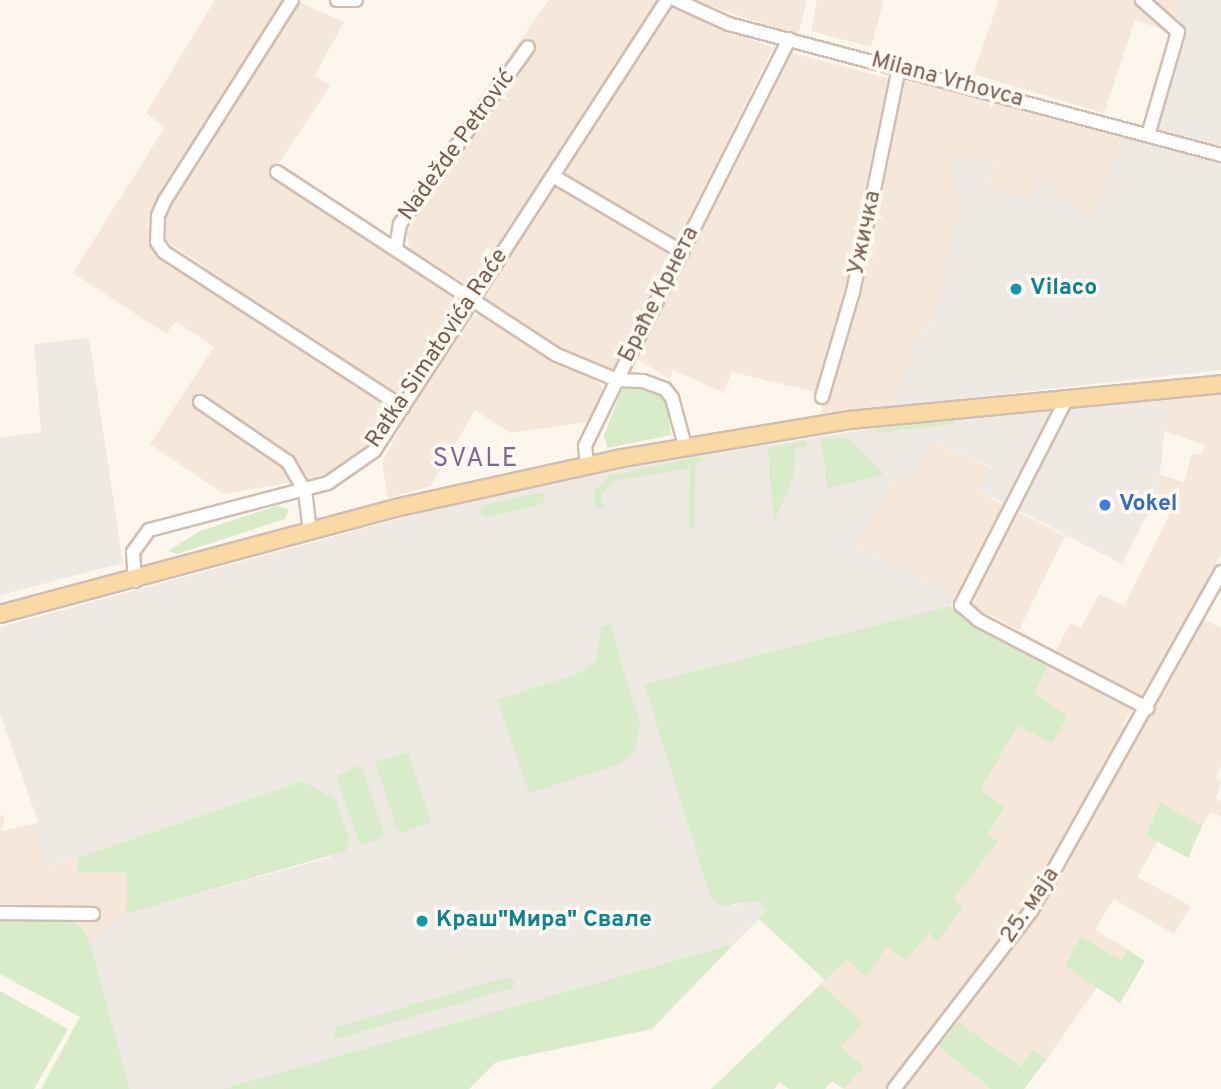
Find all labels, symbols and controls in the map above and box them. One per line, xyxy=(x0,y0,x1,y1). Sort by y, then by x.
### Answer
street label: Milana Vrhovca xyxy=(867,47,1027,115)
street label: Nadežde Petrović xyxy=(394,65,522,227)
street label: Ужичка xyxy=(844,188,888,278)
street label: Браће Крнета xyxy=(614,223,706,367)
street label: Ratka Simatovića Raće xyxy=(361,244,515,454)
place label: Vilaco xyxy=(1030,275,1097,303)
marker: Vilaco xyxy=(1008,281,1024,297)
district label: SVALE xyxy=(433,444,519,476)
place label: Vokel xyxy=(1119,491,1177,519)
marker: Vokel xyxy=(1097,497,1113,513)
street label: 25. маја xyxy=(996,863,1066,949)
place label: Краш"Мира" Свале xyxy=(436,907,652,935)
marker: Краш"Мира" Свале xyxy=(414,913,430,929)

